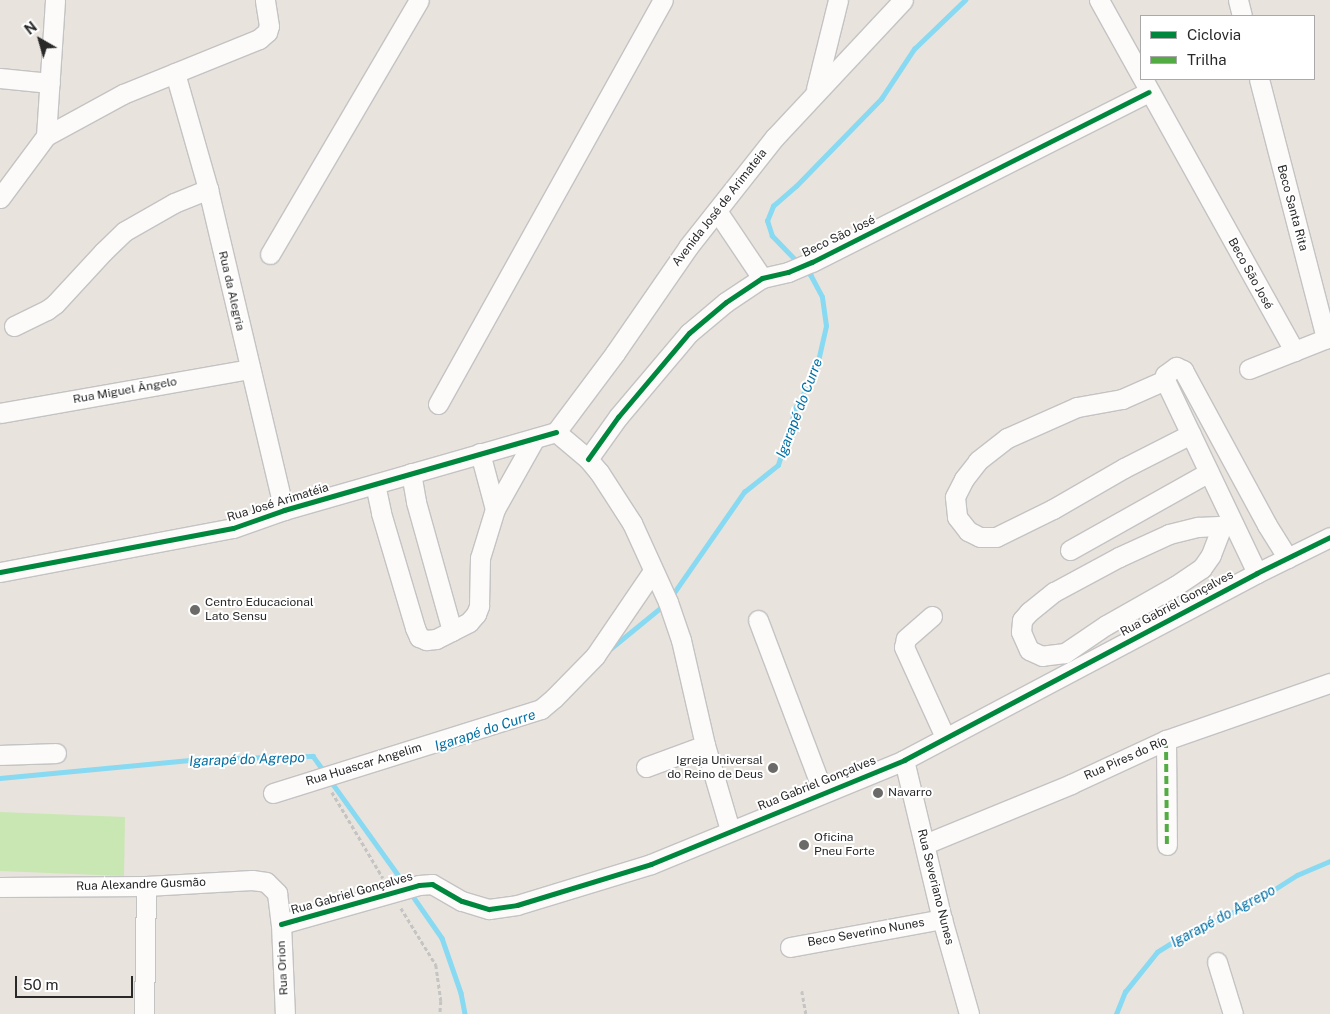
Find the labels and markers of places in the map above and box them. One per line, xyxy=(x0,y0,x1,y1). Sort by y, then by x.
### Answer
place label: Centro Educacional Lato Sensu xyxy=(205,596,314,624)
marker: Centro Educacional Lato Sensu xyxy=(189,604,201,616)
place label: Igreja Universal do Reino de Deus xyxy=(667,754,763,782)
marker: Igreja Universal do Reino de Deus xyxy=(767,762,779,774)
place label: Navarro xyxy=(888,786,932,800)
marker: Navarro xyxy=(872,787,884,799)
place label: Oficina Pneu Forte xyxy=(814,831,875,859)
marker: Oficina Pneu Forte xyxy=(798,839,810,851)

